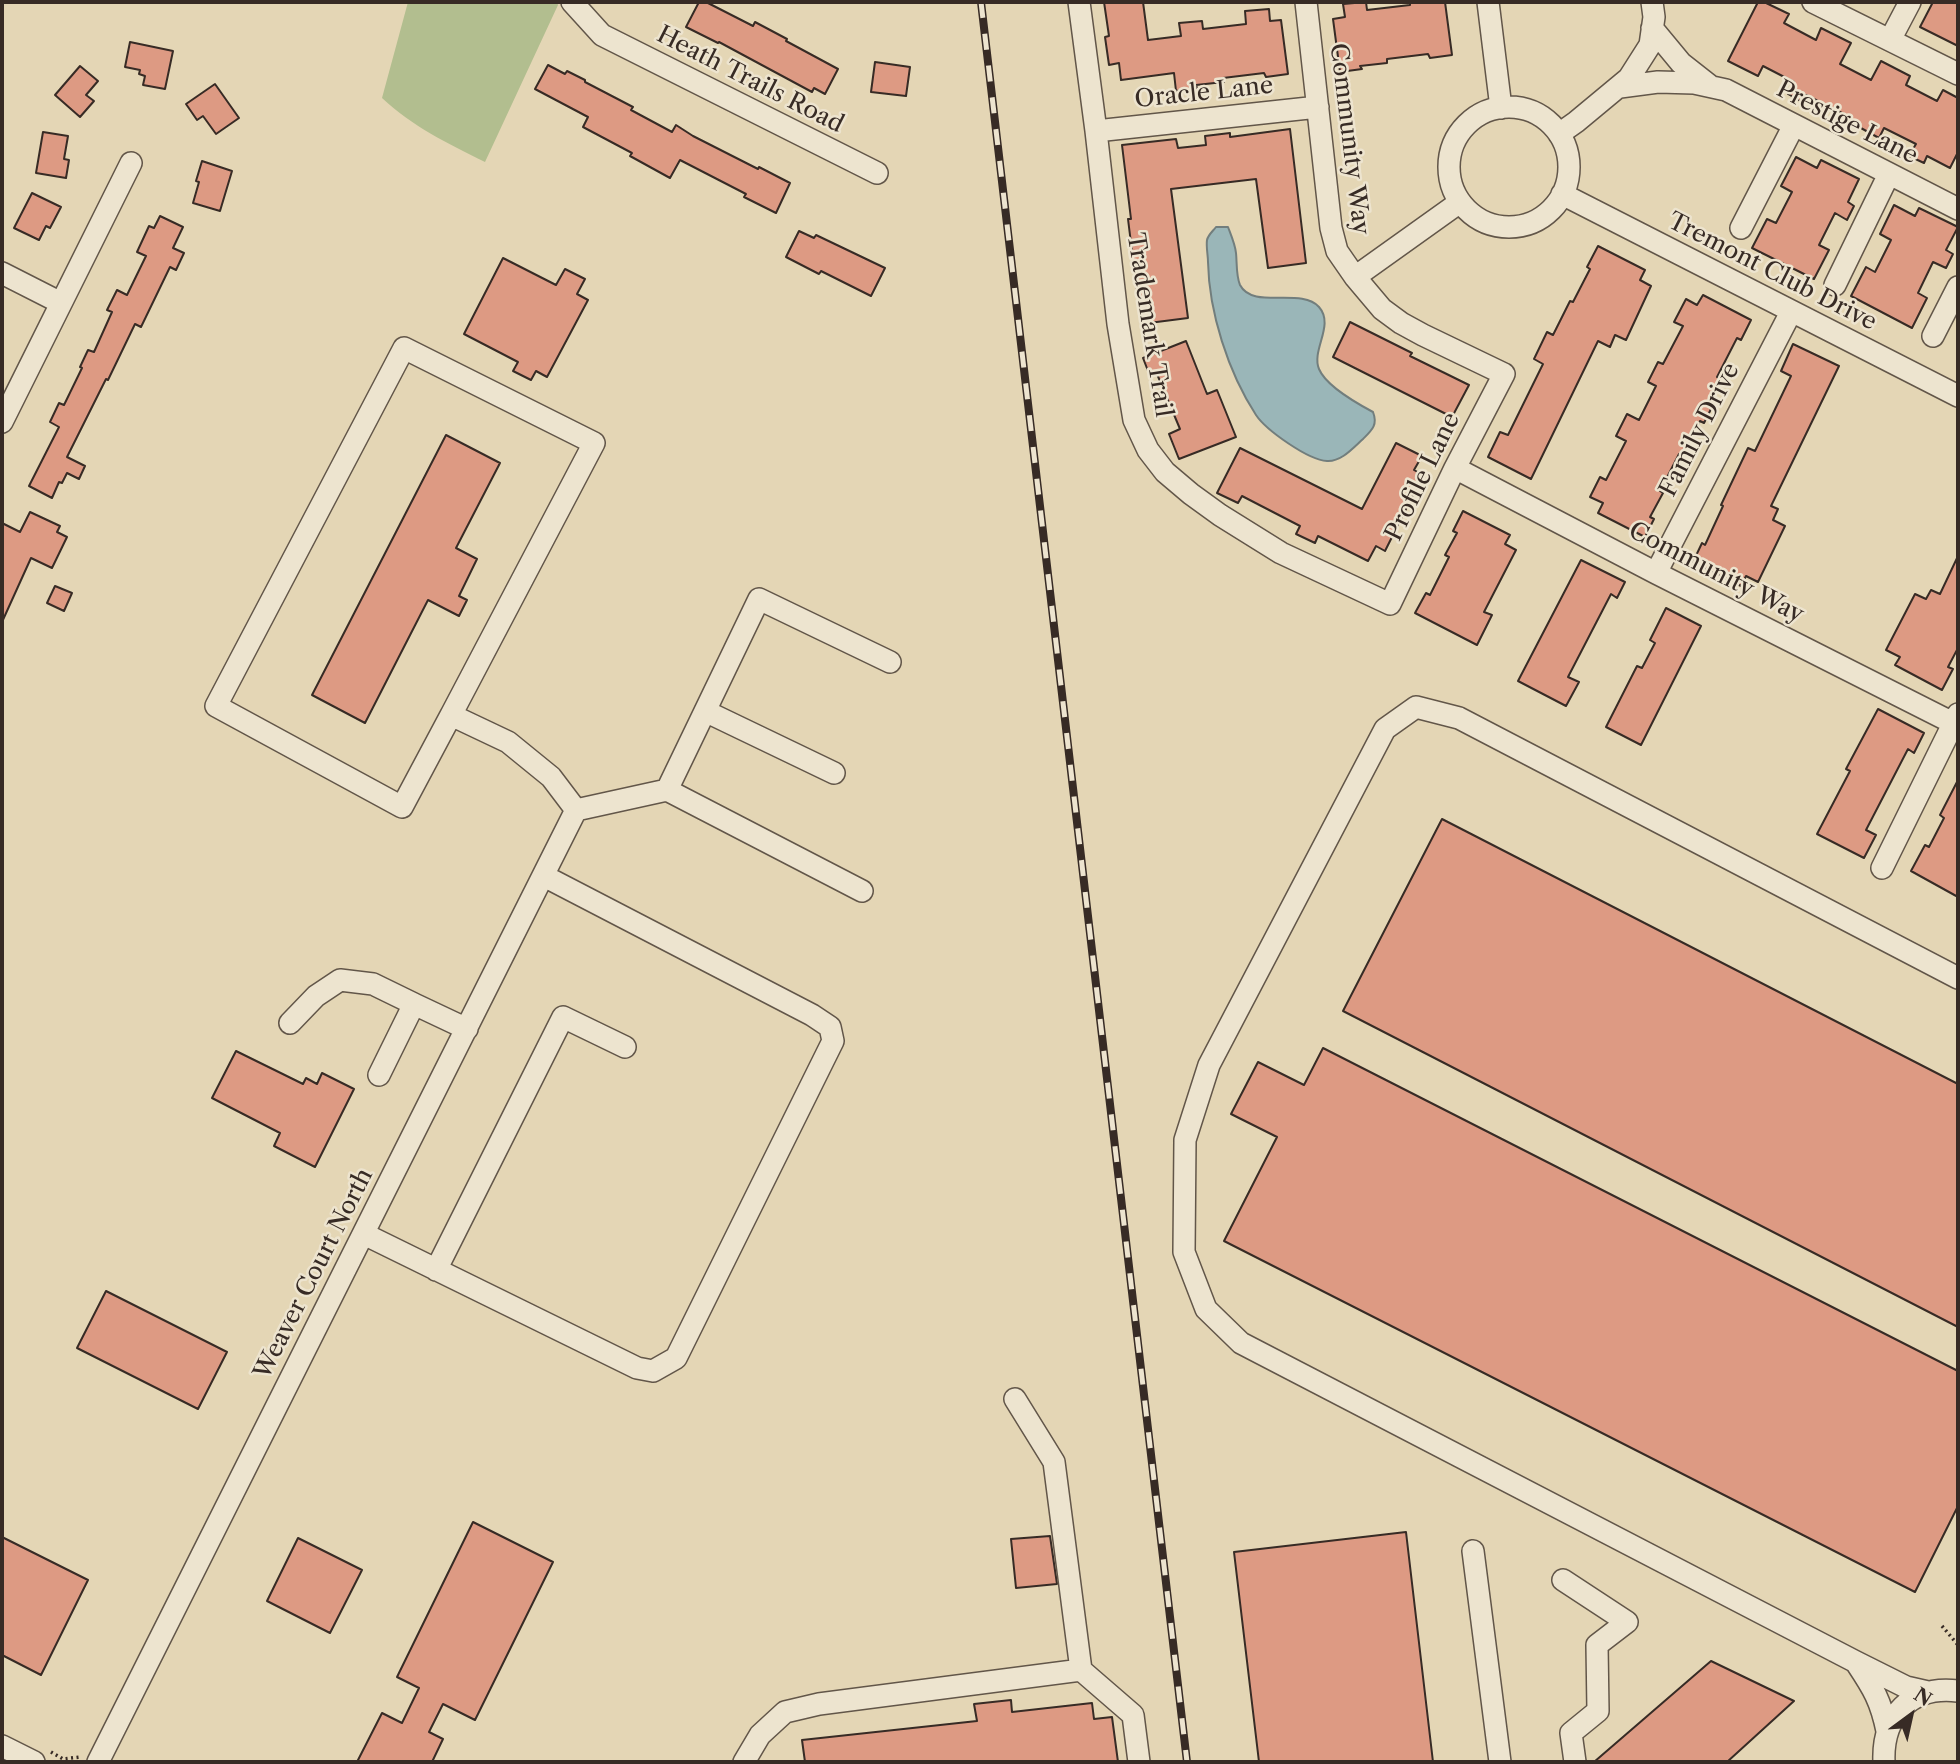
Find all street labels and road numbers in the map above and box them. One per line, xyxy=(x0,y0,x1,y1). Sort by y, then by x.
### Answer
street label: Heath Trails Road xyxy=(652,20,848,140)
street label: Community Way xyxy=(1323,42,1375,236)
street label: Oracle Lane xyxy=(1133,71,1275,115)
street label: Prestige Lane xyxy=(1772,75,1922,171)
street label: Tremont Club Drive xyxy=(1663,207,1881,337)
street label: Trademark Trail xyxy=(1120,231,1178,419)
street label: Family Drive xyxy=(1654,358,1746,502)
street label: Profile Lane xyxy=(1380,408,1466,546)
street label: Community Way xyxy=(1624,516,1808,630)
street label: Weaver Court North xyxy=(248,1164,380,1384)

